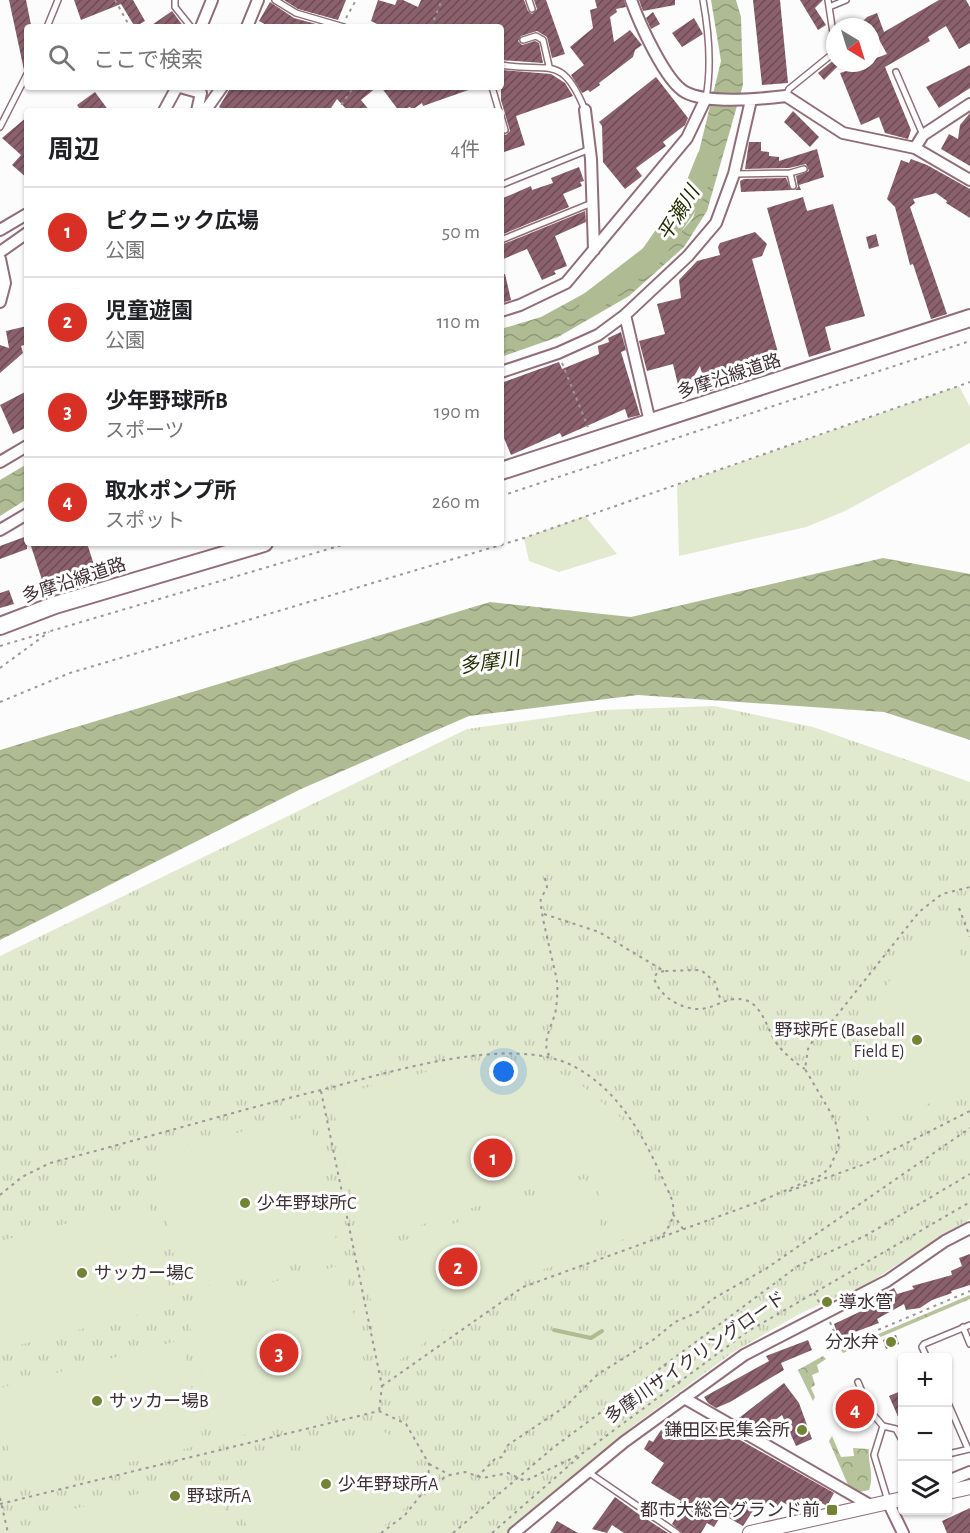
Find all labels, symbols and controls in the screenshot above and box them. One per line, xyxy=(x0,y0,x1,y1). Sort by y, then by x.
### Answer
north arrow xyxy=(826,18,880,72)
search box xyxy=(24,24,504,90)
icon: search xyxy=(45,41,78,74)
text: ここで検索 xyxy=(93,49,203,71)
text: 周辺 xyxy=(48,137,100,163)
text: 4件 xyxy=(450,140,480,160)
water label: 平瀬川 xyxy=(654,181,704,244)
text: ピクニック広場 xyxy=(105,210,259,232)
text: 1 xyxy=(64,222,71,242)
text: 50 m xyxy=(442,222,480,242)
text: 公園 xyxy=(105,241,145,261)
text: 児童遊園 xyxy=(105,300,193,322)
text: 2 xyxy=(63,312,72,332)
text: 110 m xyxy=(436,312,480,332)
text: 公園 xyxy=(105,331,145,351)
street label: 多摩沿線道路 xyxy=(675,350,783,402)
text: 少年野球所B xyxy=(105,390,228,412)
text: 3 xyxy=(63,402,72,422)
text: 190 m xyxy=(434,402,480,422)
text: スポーツ xyxy=(105,421,185,441)
text: 取水ポンプ所 xyxy=(105,480,236,502)
text: 4 xyxy=(62,492,73,512)
text: 260 m xyxy=(432,492,480,512)
text: スポット xyxy=(105,511,185,531)
street label: 多摩沿線道路 xyxy=(20,554,128,606)
water label: 多摩川 xyxy=(458,648,522,677)
place label: 野球所E (Baseball Field E) xyxy=(775,1021,905,1061)
marker: 野球所E (Baseball Field E) xyxy=(910,1033,924,1047)
your location xyxy=(489,1057,518,1086)
pin: 1 xyxy=(474,1136,512,1180)
place label: 少年野球所C xyxy=(257,1194,356,1213)
marker: 少年野球所C xyxy=(238,1196,252,1210)
pin: 2 xyxy=(438,1244,478,1290)
place label: サッカー場C xyxy=(94,1264,193,1283)
marker: サッカー場C xyxy=(75,1266,89,1280)
street label: 多摩川サイクリングロード xyxy=(601,1287,789,1427)
place label: 導水管 xyxy=(839,1292,893,1312)
marker: 導水管 xyxy=(820,1295,834,1309)
pin: 3 xyxy=(260,1330,298,1376)
place label: 分水弁 xyxy=(825,1332,879,1352)
marker: 分水弁 xyxy=(884,1335,898,1349)
map controls xyxy=(898,1353,952,1515)
button: + xyxy=(898,1353,952,1407)
pin: 4 xyxy=(836,1386,874,1432)
place label: サッカー場B xyxy=(109,1392,209,1411)
marker: サッカー場B xyxy=(90,1394,104,1408)
button: − xyxy=(898,1407,952,1461)
place label: 鎌田区民集会所 xyxy=(664,1420,790,1440)
marker: 鎌田区民集会所 xyxy=(795,1423,809,1437)
button: layers xyxy=(898,1461,952,1515)
place label: 少年野球所A xyxy=(338,1475,439,1494)
marker: 少年野球所A xyxy=(319,1477,333,1491)
place label: 野球所A xyxy=(187,1487,252,1506)
marker: 野球所A xyxy=(168,1489,182,1503)
place label: 都市大総合グランド前 xyxy=(640,1500,820,1520)
marker: 都市大総合グランド前 xyxy=(825,1503,839,1517)

